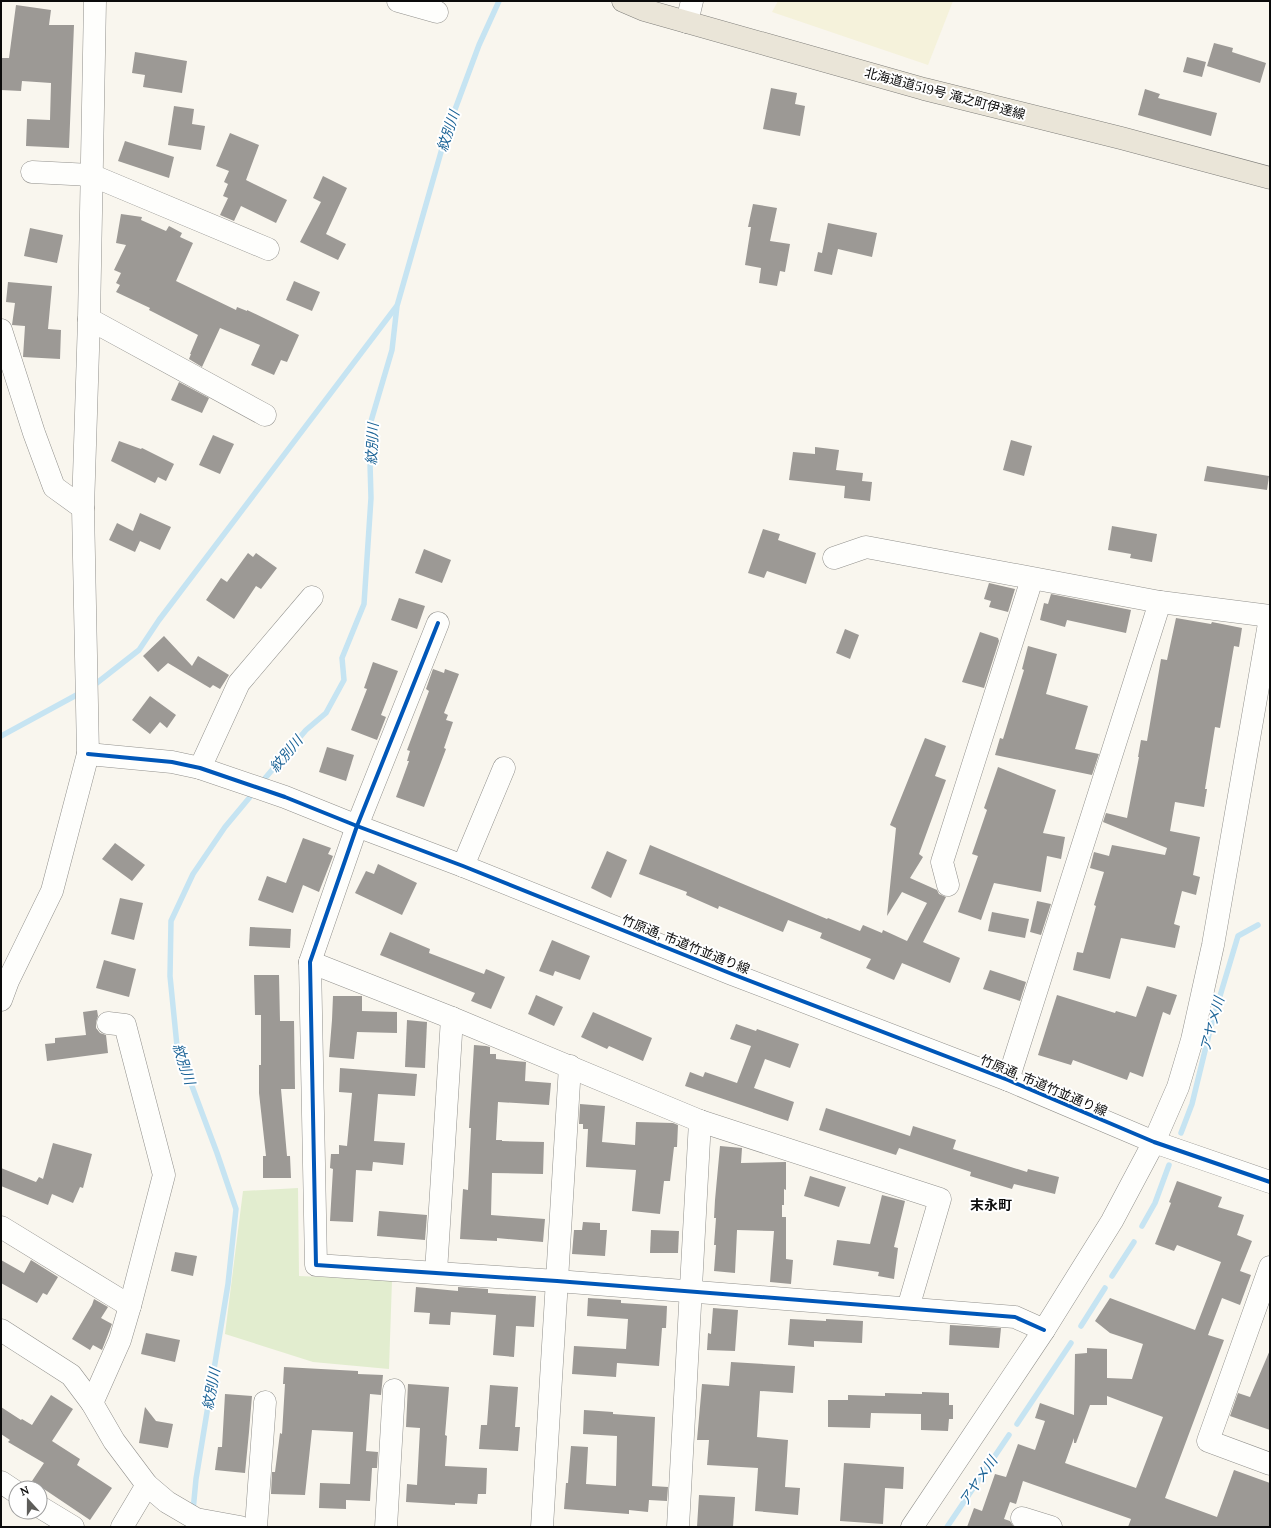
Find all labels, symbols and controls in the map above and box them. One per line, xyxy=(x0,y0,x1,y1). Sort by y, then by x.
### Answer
street label: 北海道道519号 滝之町伊達線 xyxy=(863,64,1027,123)
water label: 紋別川 xyxy=(433,106,464,154)
water label: 紋別川 xyxy=(362,421,382,465)
water label: 紋別川 xyxy=(266,731,308,776)
street label: 竹原通, 市道竹並通り線 xyxy=(619,911,752,978)
water label: アヤメ川 xyxy=(1196,993,1228,1053)
water label: 紋別川 xyxy=(169,1041,200,1089)
street label: 竹原通, 市道竹並通り線 xyxy=(978,1051,1110,1120)
district label: 末永町 xyxy=(970,1196,1012,1214)
water label: 紋別川 xyxy=(198,1365,224,1411)
water label: アヤメ川 xyxy=(955,1451,1002,1509)
north arrow xyxy=(8,1480,48,1520)
text: N xyxy=(18,1482,31,1499)

